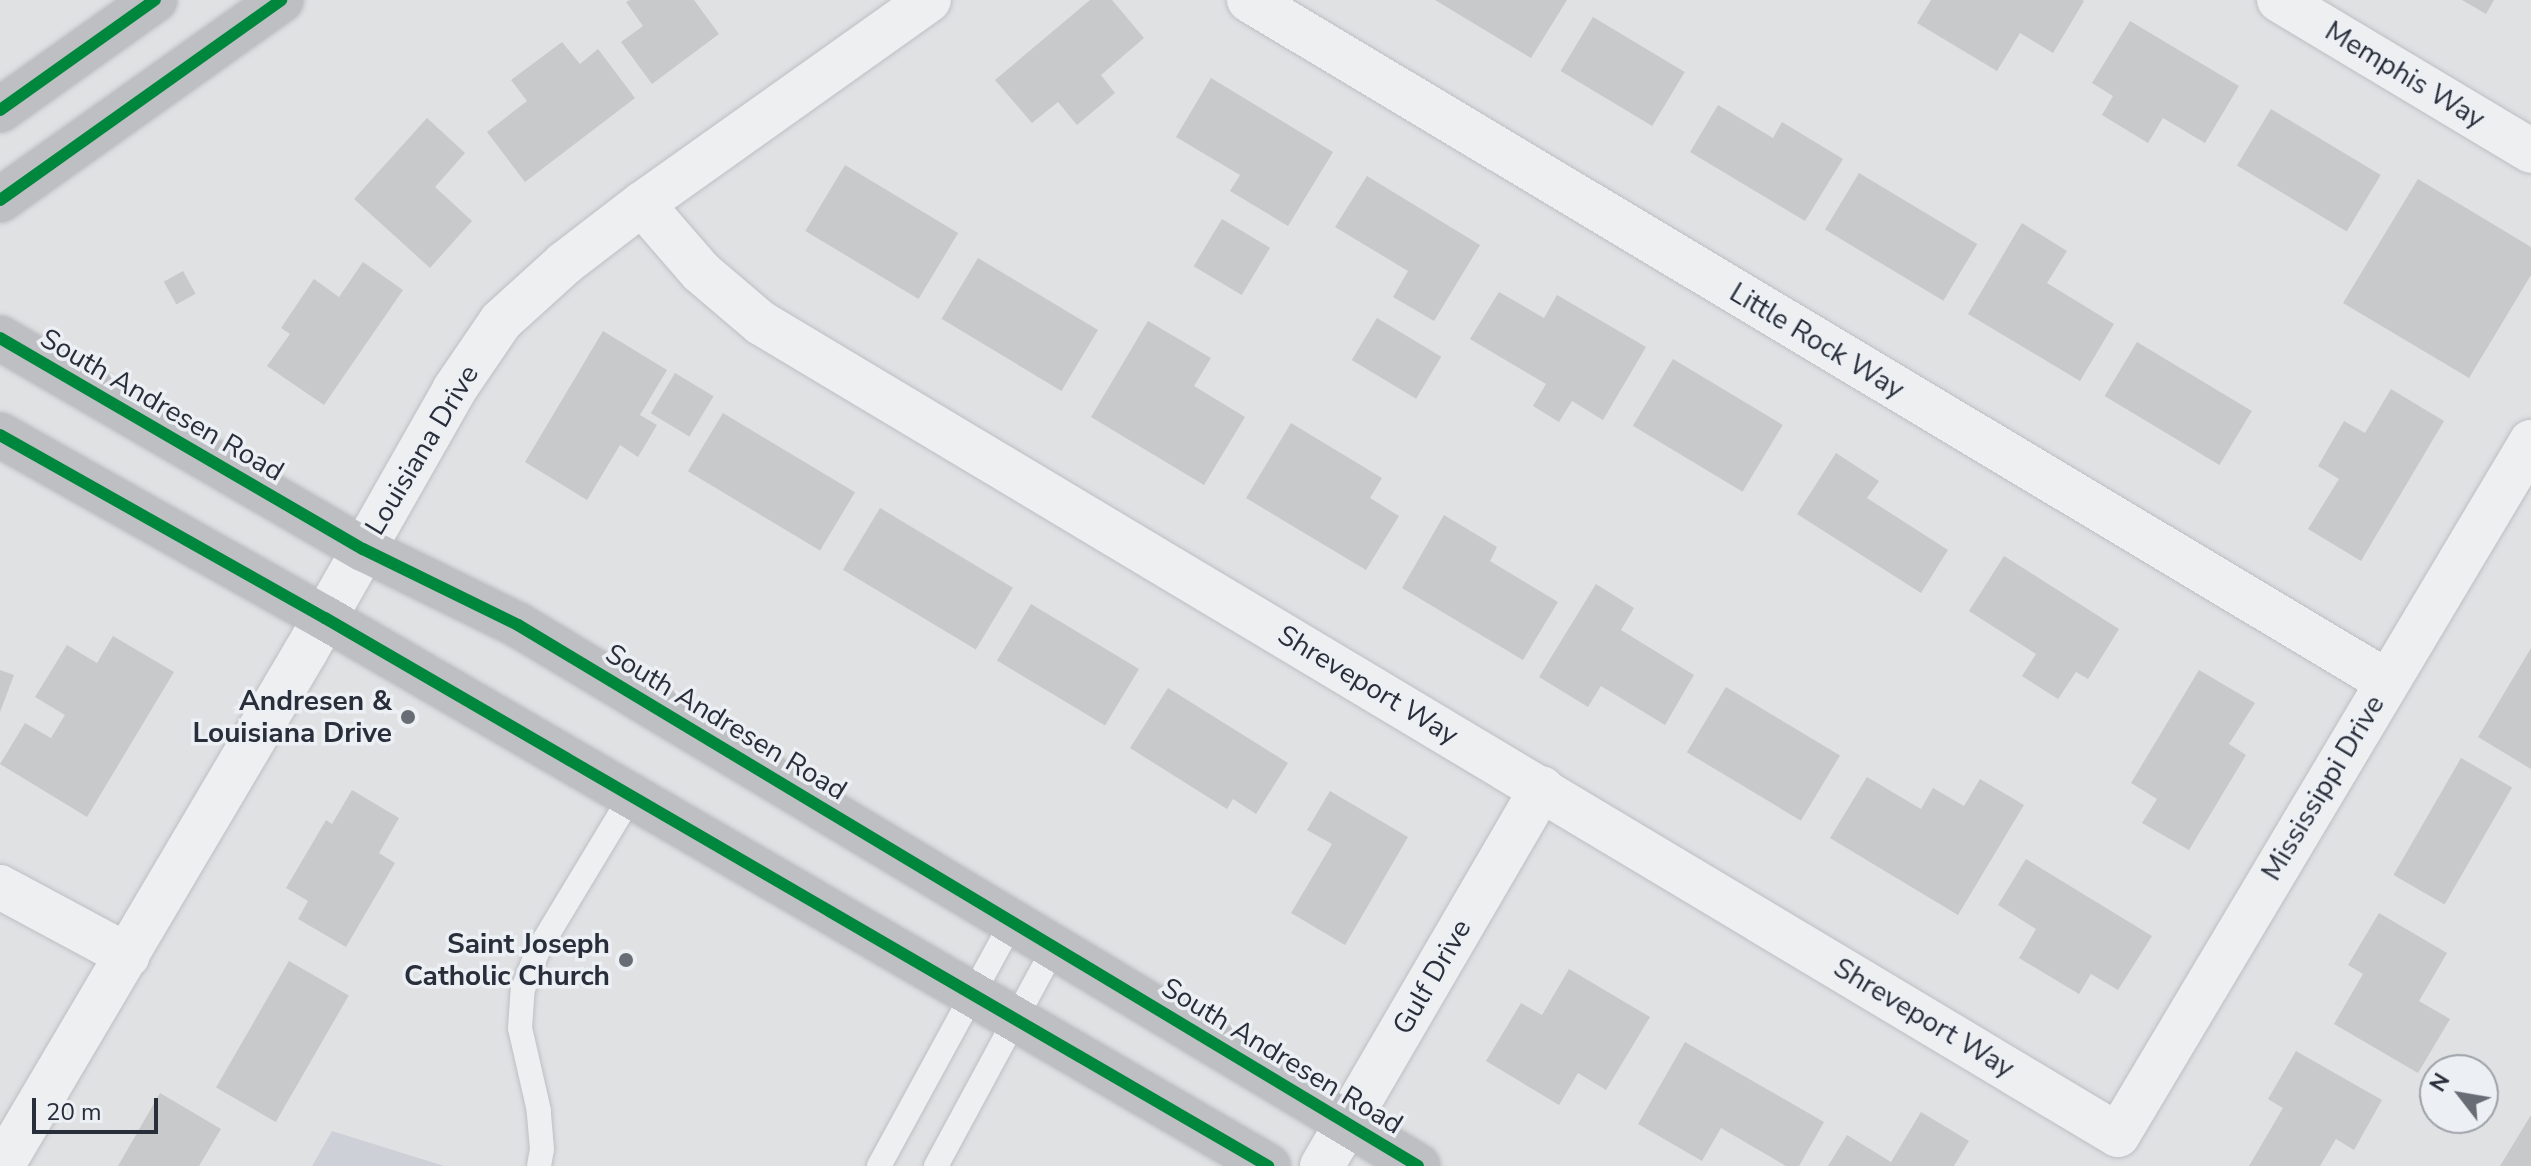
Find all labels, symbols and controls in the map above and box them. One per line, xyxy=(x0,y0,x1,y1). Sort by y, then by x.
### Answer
street label: Memphis Way xyxy=(2319,14,2491,136)
street label: Little Rock Way xyxy=(1724,276,1910,406)
street label: South Andresen Road xyxy=(34,322,290,488)
street label: Louisiana Drive xyxy=(358,359,486,541)
street label: Shreveport Way xyxy=(1272,618,1464,752)
street label: South Andresen Road xyxy=(599,637,853,807)
place label: Andresen & Louisiana Drive xyxy=(192,684,392,750)
street label: Mississippi Drive xyxy=(2255,689,2391,887)
marker: Andresen & Louisiana Drive xyxy=(399,708,417,726)
street label: Gulf Drive xyxy=(1386,914,1478,1040)
place label: Saint Joseph Catholic Church xyxy=(404,927,610,993)
marker: Saint Joseph Catholic Church xyxy=(617,951,635,969)
street label: Shreveport Way xyxy=(1828,951,2020,1085)
street label: South Andresen Road xyxy=(1155,971,1409,1141)
north arrow xyxy=(2419,1054,2499,1134)
text: N xyxy=(2423,1068,2457,1097)
scale bar xyxy=(36,1082,162,1132)
text: 20 m xyxy=(46,1096,102,1128)

